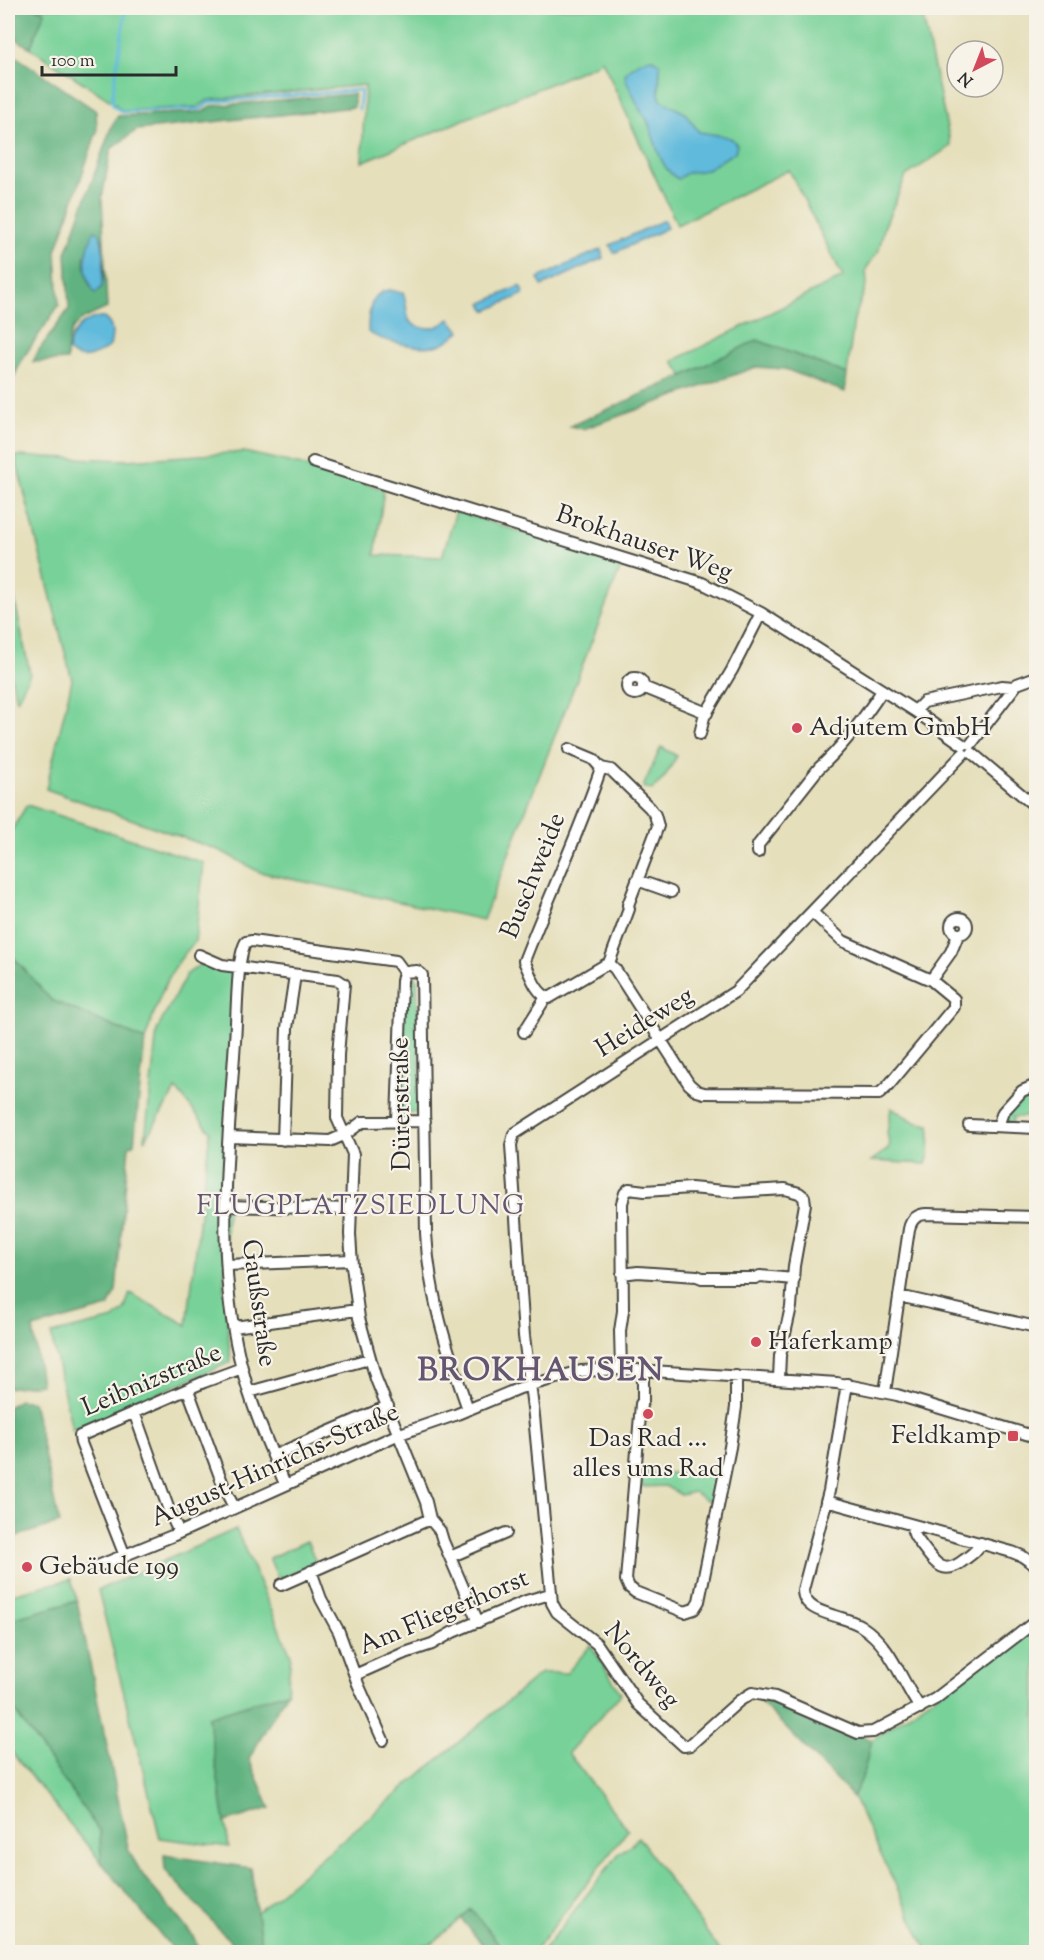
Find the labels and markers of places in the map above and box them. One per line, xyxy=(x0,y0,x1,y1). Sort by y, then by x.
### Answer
place label: Adjutem GmbH xyxy=(809,710,991,747)
marker: Adjutem GmbH xyxy=(790,721,804,735)
place label: Haferkamp xyxy=(768,1324,893,1361)
marker: Haferkamp xyxy=(749,1335,763,1349)
marker: Das Rad ... alles ums Rad xyxy=(641,1407,655,1421)
place label: Feldkamp xyxy=(891,1418,1001,1455)
place label: Das Rad ... alles ums Rad xyxy=(572,1421,724,1488)
marker: Feldkamp xyxy=(1006,1429,1020,1443)
place label: Gebäude 199 xyxy=(39,1549,179,1586)
marker: Gebäude 199 xyxy=(20,1560,34,1574)

